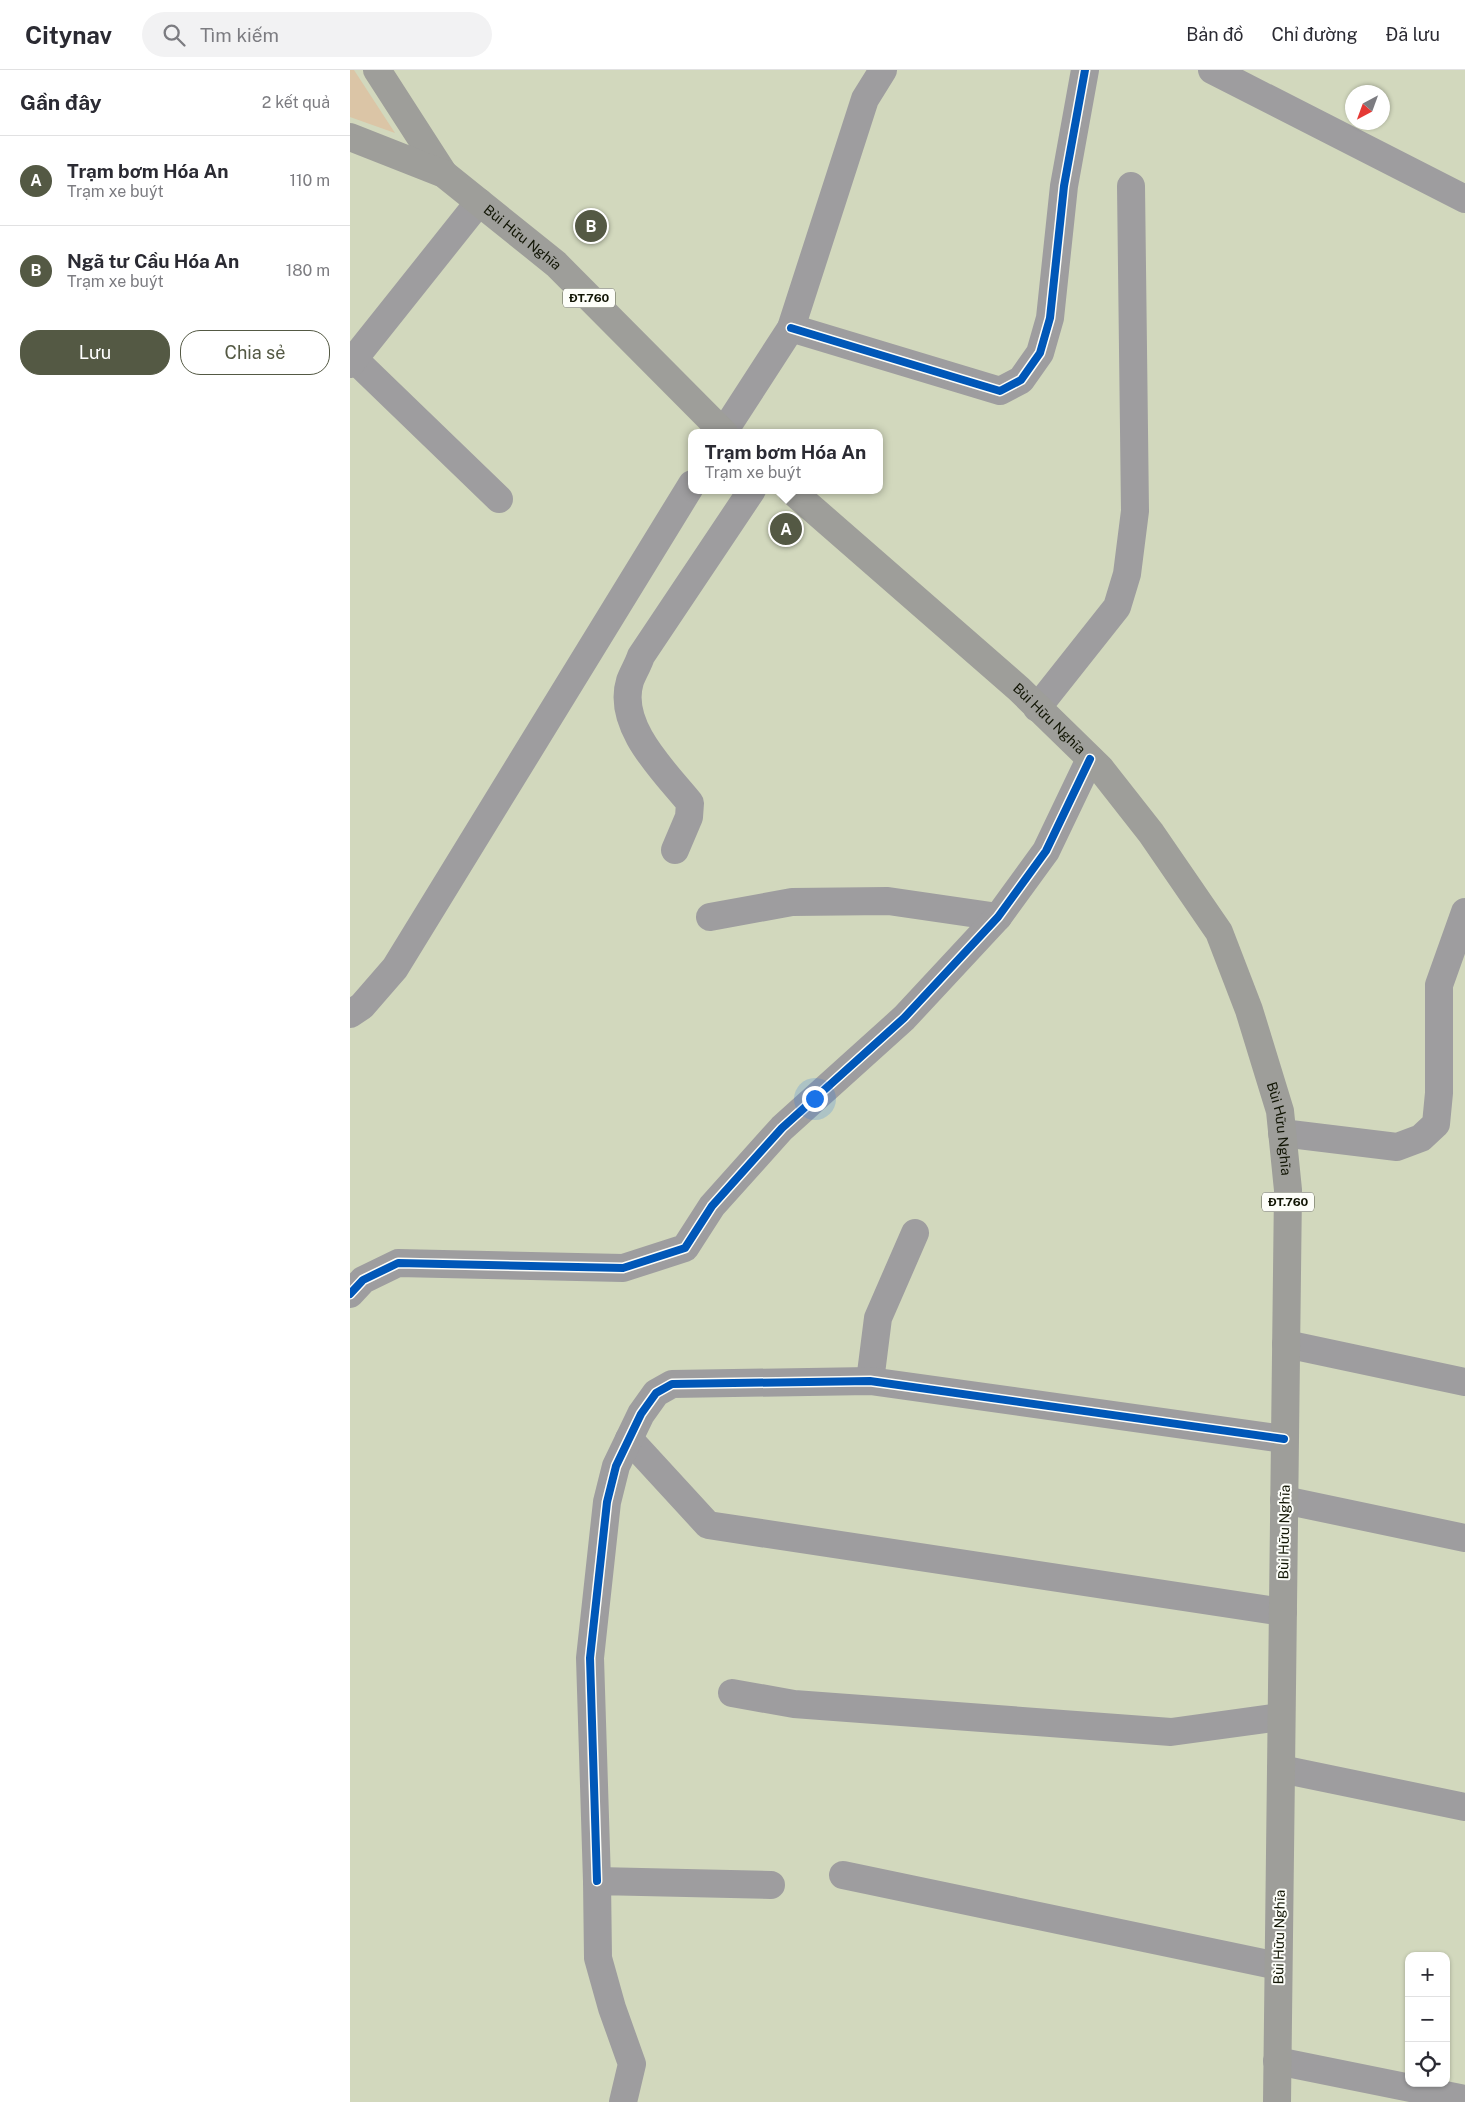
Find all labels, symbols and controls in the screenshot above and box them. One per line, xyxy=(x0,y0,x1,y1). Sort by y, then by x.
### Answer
search box xyxy=(142,12,492,57)
text: Citynav xyxy=(25,21,112,49)
icon: search xyxy=(160,21,188,49)
text: Tìm kiếm xyxy=(200,24,279,46)
text: Bản đồ xyxy=(1186,24,1243,45)
text: Chỉ đường xyxy=(1271,24,1358,45)
text: Đã lưu xyxy=(1386,24,1440,45)
north arrow xyxy=(1345,85,1390,130)
text: Gần đây xyxy=(20,90,102,115)
text: 2 kết quả xyxy=(262,93,330,112)
text: Trạm bơm Hóa An xyxy=(67,160,229,182)
text: A xyxy=(30,171,42,190)
text: 110 m xyxy=(289,171,330,190)
text: Trạm xe buýt xyxy=(67,182,164,201)
street label: Bùi Hữu Nghĩa xyxy=(481,201,565,273)
pin: B xyxy=(575,207,607,245)
text: Ngã tư Cầu Hóa An xyxy=(67,250,239,272)
text: B xyxy=(31,261,41,280)
text: 180 m xyxy=(286,261,330,280)
text: Trạm xe buýt xyxy=(67,272,164,291)
road number: ĐT.760 xyxy=(563,288,615,308)
button: Lưu xyxy=(20,330,170,375)
button: Chia sẻ xyxy=(180,330,330,375)
popup xyxy=(688,429,883,494)
text: Trạm bơm Hóa An xyxy=(705,441,866,463)
text: Trạm xe buýt xyxy=(705,463,801,482)
pin: A xyxy=(770,510,802,548)
street label: Bùi Hữu Nghĩa xyxy=(1010,680,1089,757)
street label: Bùi Hữu Nghĩa xyxy=(1264,1080,1294,1176)
your location xyxy=(802,1086,828,1112)
road number: ĐT.760 xyxy=(1262,1192,1314,1212)
street label: Bùi Hữu Nghĩa xyxy=(1275,1484,1293,1580)
street label: Bùi Hữu Nghĩa xyxy=(1270,1889,1288,1985)
map controls xyxy=(1405,1952,1450,2087)
button: + xyxy=(1405,1952,1450,1997)
button: − xyxy=(1405,1997,1450,2042)
button: locate xyxy=(1405,2042,1450,2087)

